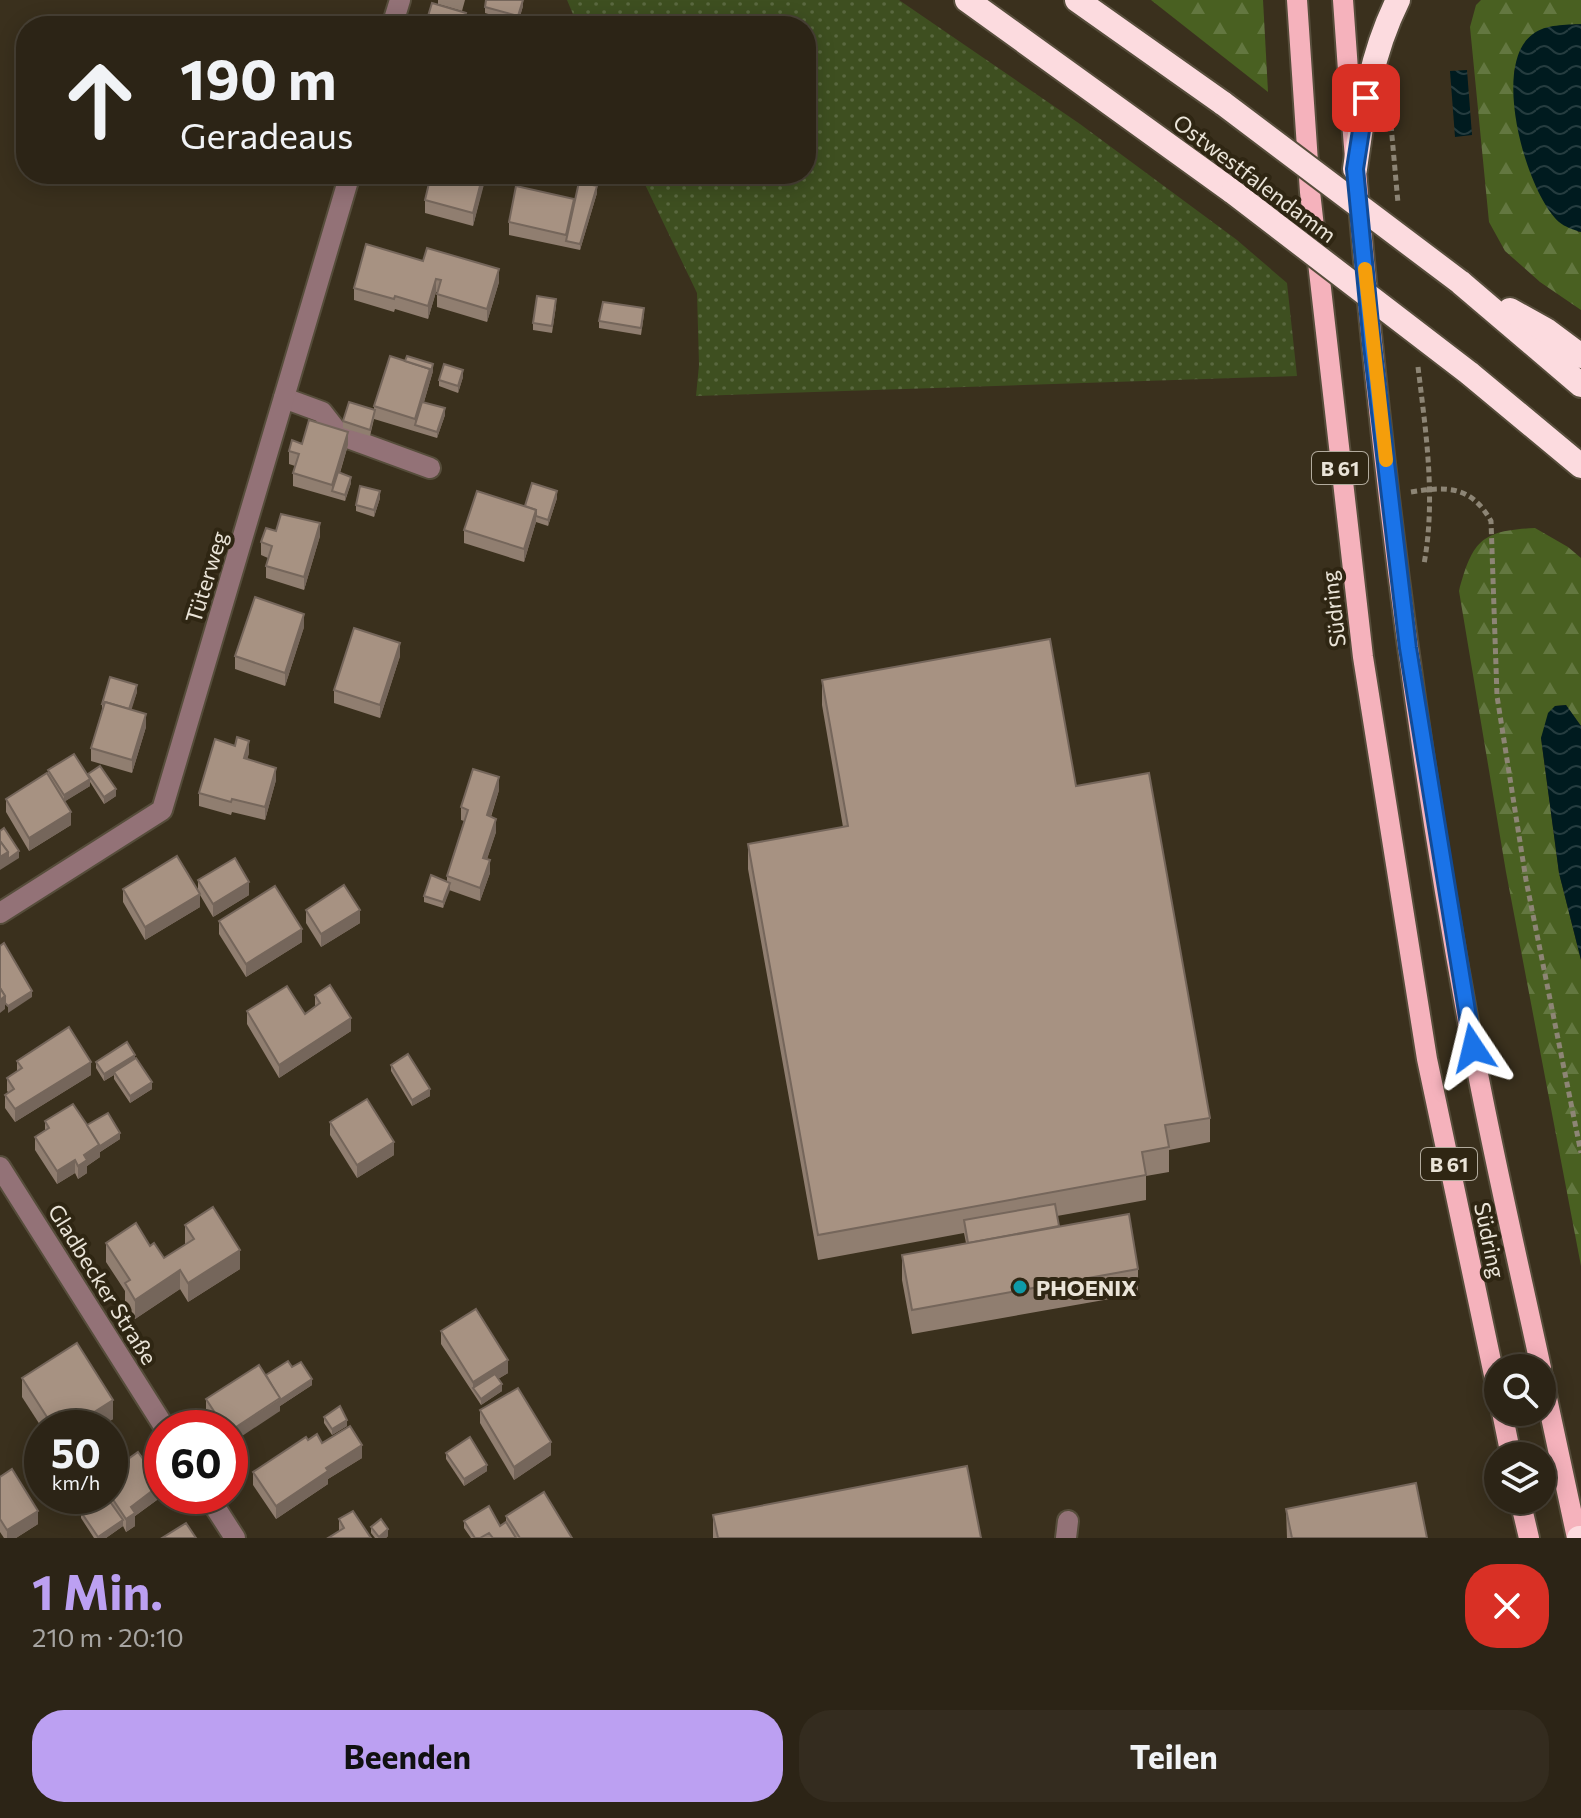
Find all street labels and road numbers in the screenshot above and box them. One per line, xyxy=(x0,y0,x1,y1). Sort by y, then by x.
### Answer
street label: Ostwestfalendamm xyxy=(1168,108,1342,248)
road number: B 61 xyxy=(1312,452,1368,484)
street label: Tüterweg xyxy=(179,528,233,626)
street label: Südring xyxy=(1315,569,1351,649)
road number: B 61 xyxy=(1421,1148,1477,1180)
street label: Gladbecker Straße xyxy=(43,1199,163,1369)
street label: Südring xyxy=(1469,1200,1511,1280)

